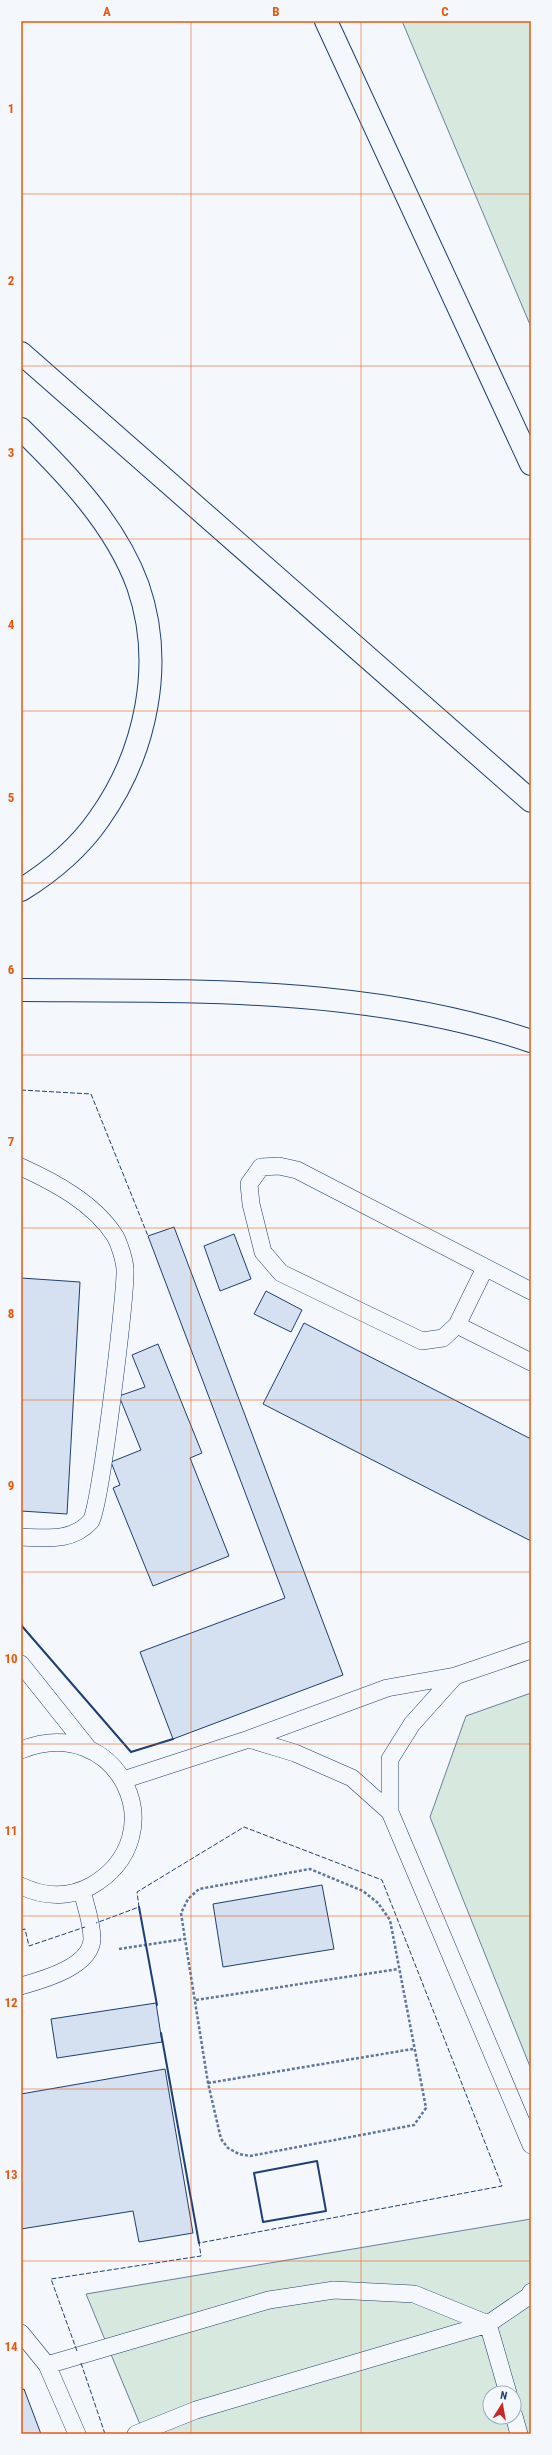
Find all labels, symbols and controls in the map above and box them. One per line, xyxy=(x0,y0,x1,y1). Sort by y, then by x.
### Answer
text: A xyxy=(103,4,111,19)
text: B xyxy=(272,4,280,19)
text: C xyxy=(441,4,449,19)
text: 1 xyxy=(8,101,14,116)
text: 2 xyxy=(8,273,15,288)
text: 3 xyxy=(8,445,14,460)
text: 4 xyxy=(8,617,15,632)
text: 5 xyxy=(8,790,15,805)
text: 6 xyxy=(8,962,15,977)
text: 7 xyxy=(8,1134,15,1149)
text: 8 xyxy=(8,1306,14,1321)
text: 9 xyxy=(8,1478,14,1493)
text: 10 xyxy=(4,1651,18,1666)
text: 11 xyxy=(4,1823,18,1838)
text: 12 xyxy=(4,1995,18,2010)
text: 13 xyxy=(4,2167,18,2182)
text: 14 xyxy=(4,2339,18,2354)
north arrow xyxy=(482,2385,522,2425)
text: N xyxy=(499,2389,509,2403)

